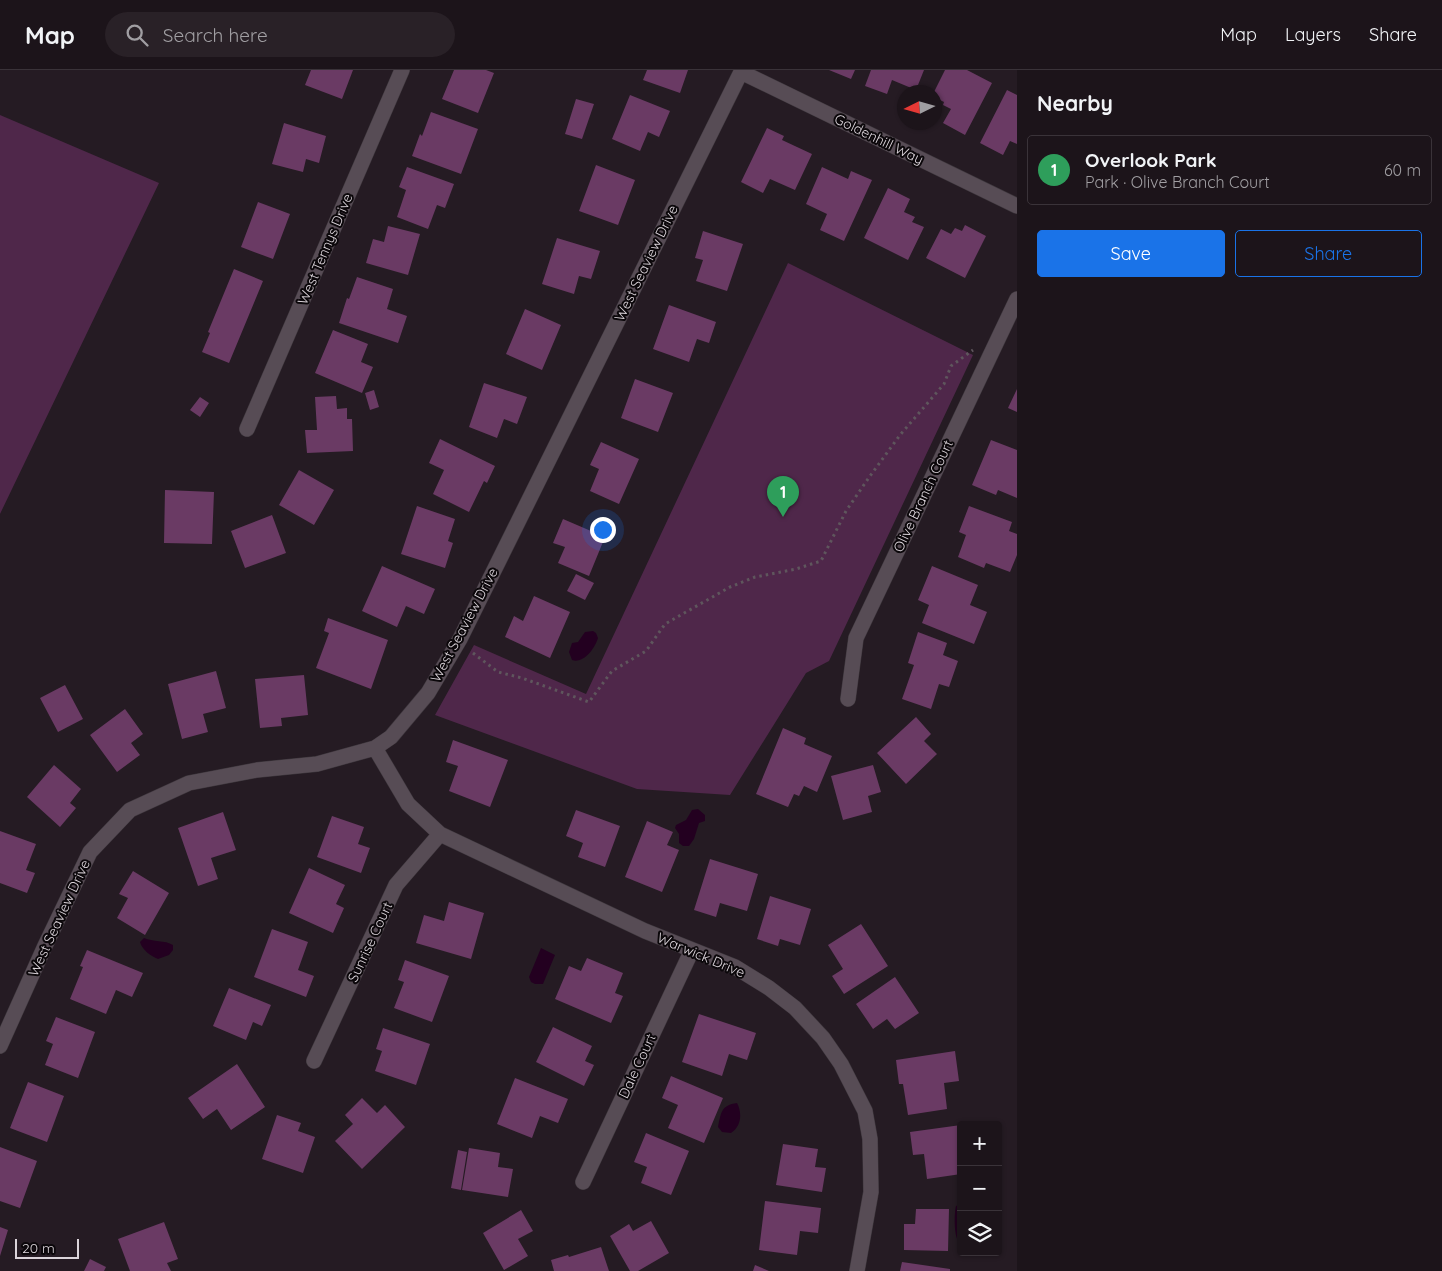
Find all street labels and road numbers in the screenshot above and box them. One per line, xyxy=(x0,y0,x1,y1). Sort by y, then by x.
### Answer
street label: Goldenhill Way xyxy=(832,110,926,168)
street label: West Tennys Drive xyxy=(293,191,357,307)
street label: West Seaview Drive xyxy=(610,202,682,324)
street label: Olive Branch Court xyxy=(889,437,957,555)
street label: West Seaview Drive xyxy=(426,565,502,685)
street label: West Seaview Drive xyxy=(24,857,94,979)
street label: Sunrise Court xyxy=(344,899,397,985)
street label: Warwick Drive xyxy=(654,928,748,982)
street label: Dale Court xyxy=(614,1031,660,1101)

